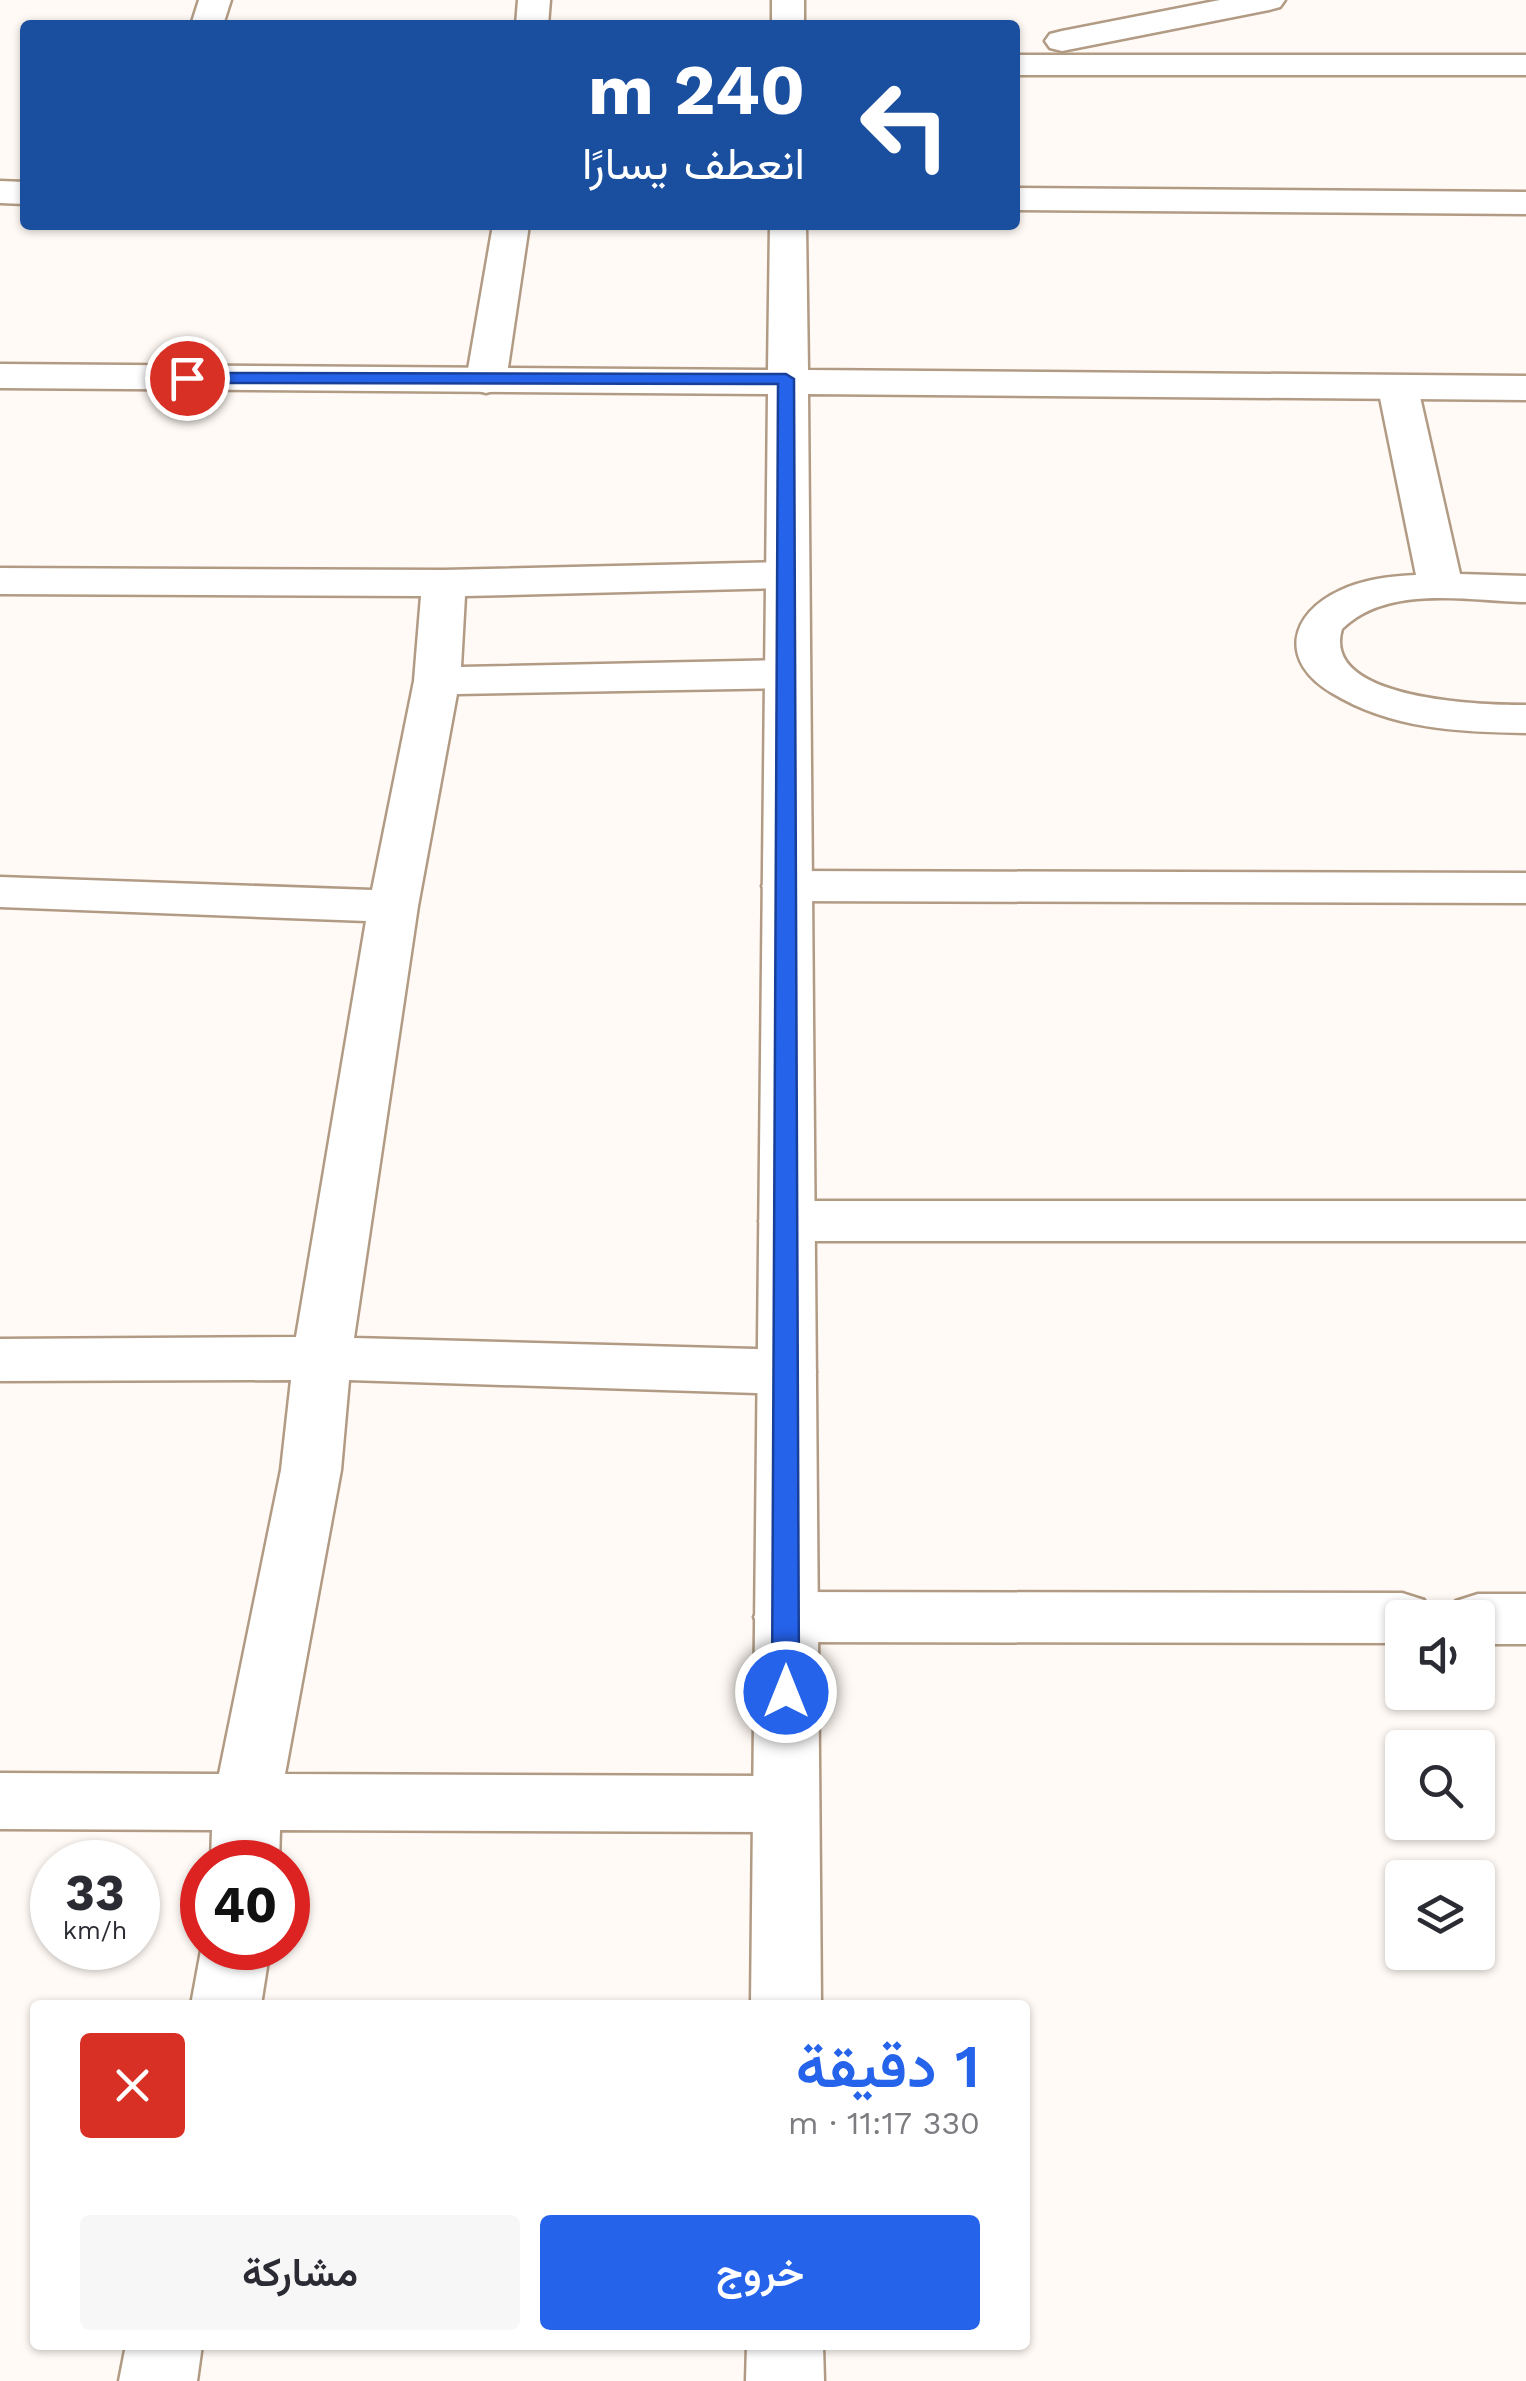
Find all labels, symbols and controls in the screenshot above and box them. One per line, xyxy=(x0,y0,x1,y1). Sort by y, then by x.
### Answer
text: 240 m xyxy=(588,49,805,131)
icon: left xyxy=(840,60,970,190)
text: انعطف يسارًا xyxy=(582,137,805,190)
pin xyxy=(145,336,230,421)
icon: arrive xyxy=(160,351,215,406)
map controls xyxy=(1385,1600,1495,1970)
button: sound xyxy=(1385,1600,1495,1710)
position arrow xyxy=(734,1640,838,1744)
button: search xyxy=(1385,1730,1495,1840)
speed limit sign: 40 xyxy=(180,1840,310,1970)
button: layers xyxy=(1385,1860,1495,1970)
text: 33 xyxy=(65,1863,125,1922)
text: km/h xyxy=(63,1916,127,1945)
text: 1 دقيقة xyxy=(796,2031,980,2102)
button: close xyxy=(80,2033,185,2138)
text: 330 m · 11:17 xyxy=(788,2104,980,2142)
button: مشاركة xyxy=(80,2215,520,2330)
button: خروج xyxy=(540,2215,980,2330)

